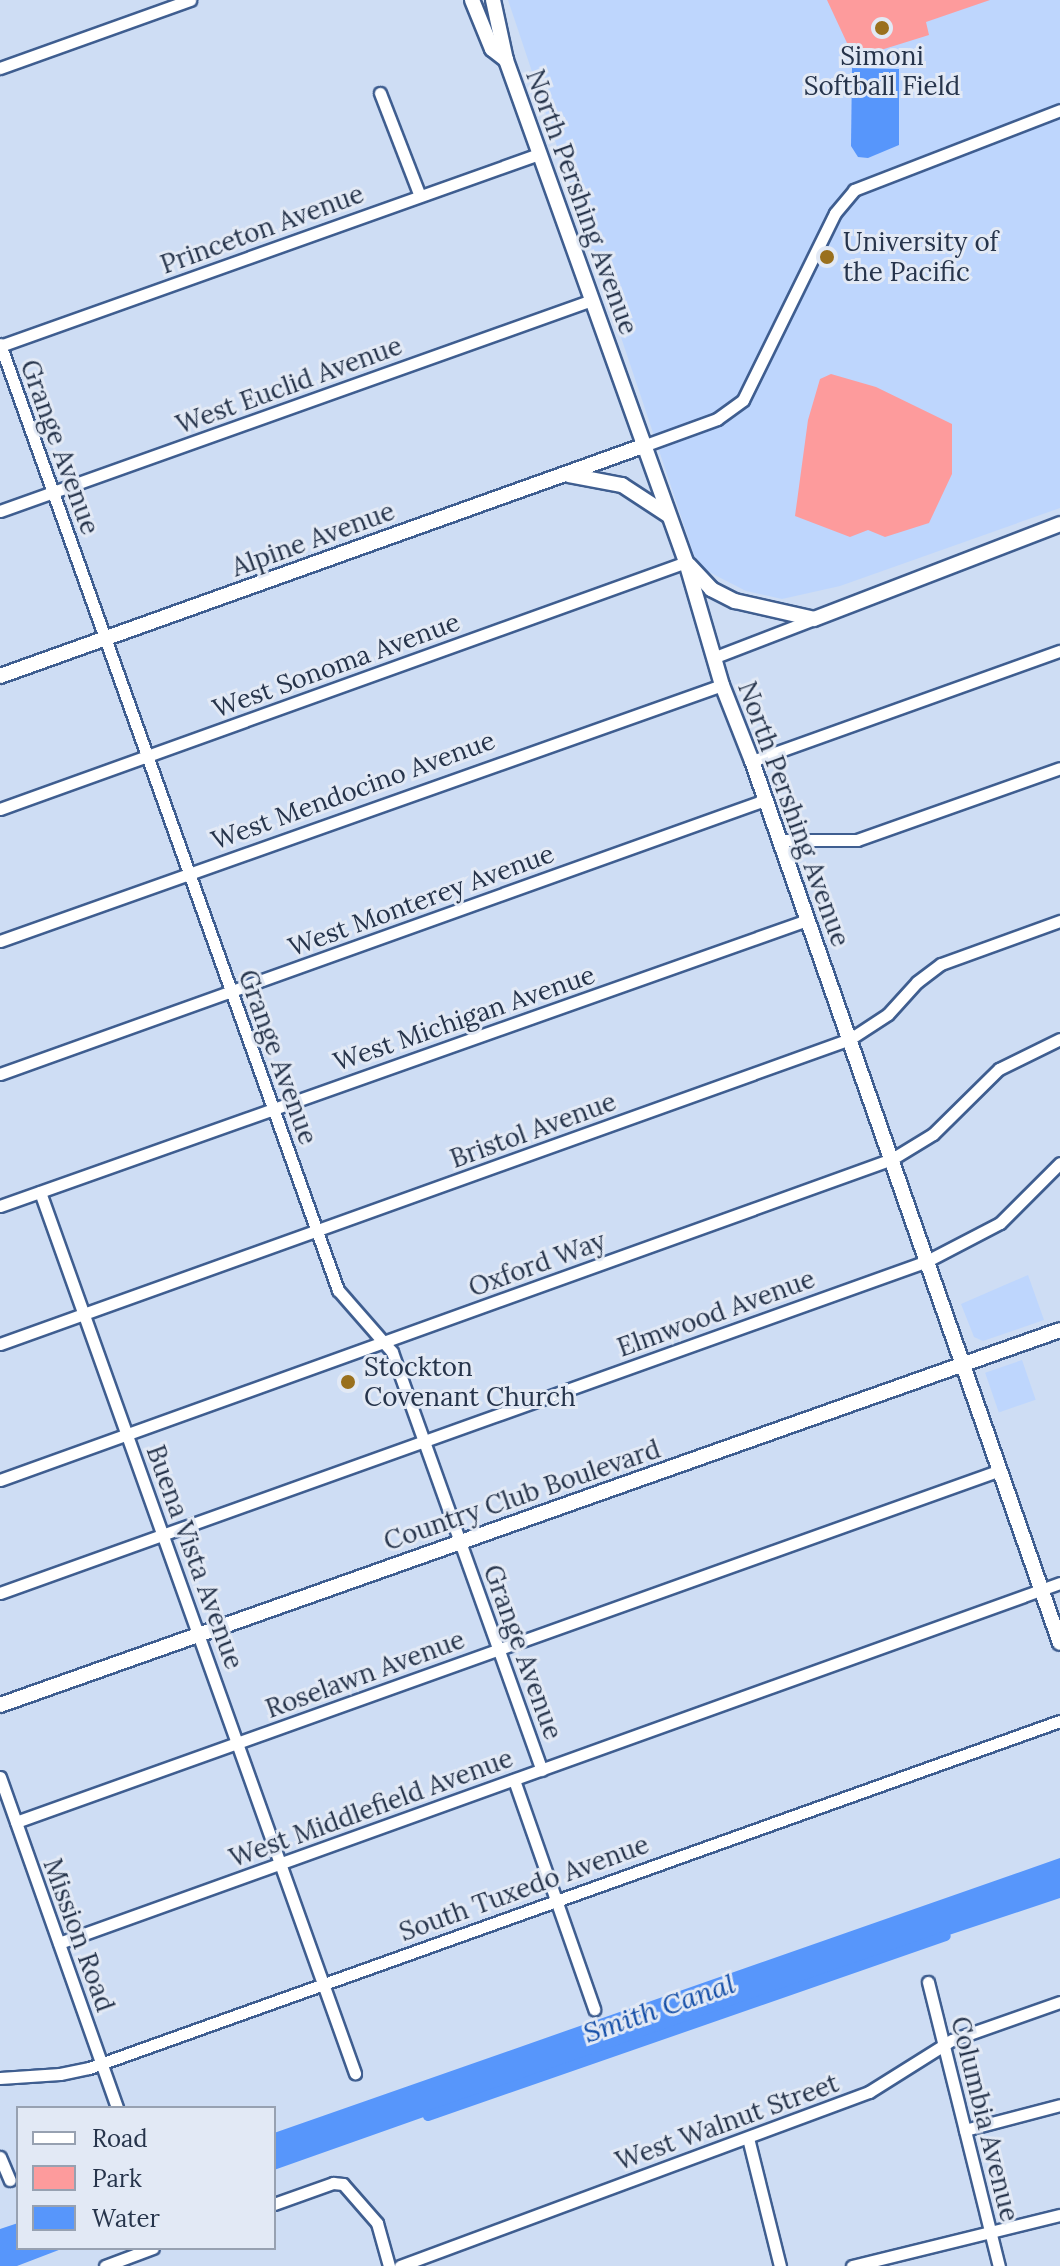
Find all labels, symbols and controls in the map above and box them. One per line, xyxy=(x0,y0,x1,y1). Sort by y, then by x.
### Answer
marker: Simoni Softball Field xyxy=(873,19,891,37)
place label: Simoni Softball Field xyxy=(804,40,960,102)
street label: North Pershing Avenue xyxy=(520,65,644,339)
street label: Princeton Avenue xyxy=(156,178,368,280)
place label: University of the Pacific xyxy=(843,226,998,288)
marker: University of the Pacific xyxy=(818,248,836,266)
street label: West Euclid Avenue xyxy=(172,330,406,440)
street label: Grange Avenue xyxy=(14,355,106,539)
street label: Alpine Avenue xyxy=(227,495,399,583)
street label: West Sonoma Avenue xyxy=(208,606,464,724)
street label: North Pershing Avenue xyxy=(732,677,856,951)
street label: West Mendocino Avenue xyxy=(207,724,499,856)
street label: West Monterey Avenue xyxy=(284,837,558,963)
street label: West Michigan Avenue xyxy=(329,959,599,1077)
street label: Grange Avenue xyxy=(232,965,324,1149)
street label: Bristol Avenue xyxy=(446,1086,620,1174)
street label: Oxford Way xyxy=(464,1225,610,1303)
street label: Elmwood Avenue xyxy=(613,1263,819,1363)
place label: Stockton Covenant Church xyxy=(364,1351,576,1412)
marker: Stockton Covenant Church xyxy=(339,1373,357,1391)
street label: Country Club Boulevard xyxy=(380,1433,664,1557)
street label: Buena Vista Avenue xyxy=(140,1441,250,1673)
street label: Grange Avenue xyxy=(477,1560,569,1744)
street label: Roselawn Avenue xyxy=(261,1624,469,1724)
street label: West Middlefield Avenue xyxy=(225,1742,517,1874)
street label: South Tuxedo Avenue xyxy=(395,1828,653,1948)
street label: Mission Road xyxy=(37,1854,121,2016)
water label: Smith Canal xyxy=(579,1966,739,2050)
street label: Columbia Avenue xyxy=(944,2013,1026,2225)
street label: West Walnut Street xyxy=(611,2067,843,2177)
legend xyxy=(16,2106,276,2250)
text: Road xyxy=(92,2123,148,2154)
text: Park xyxy=(92,2163,142,2194)
text: Water xyxy=(92,2203,160,2234)

